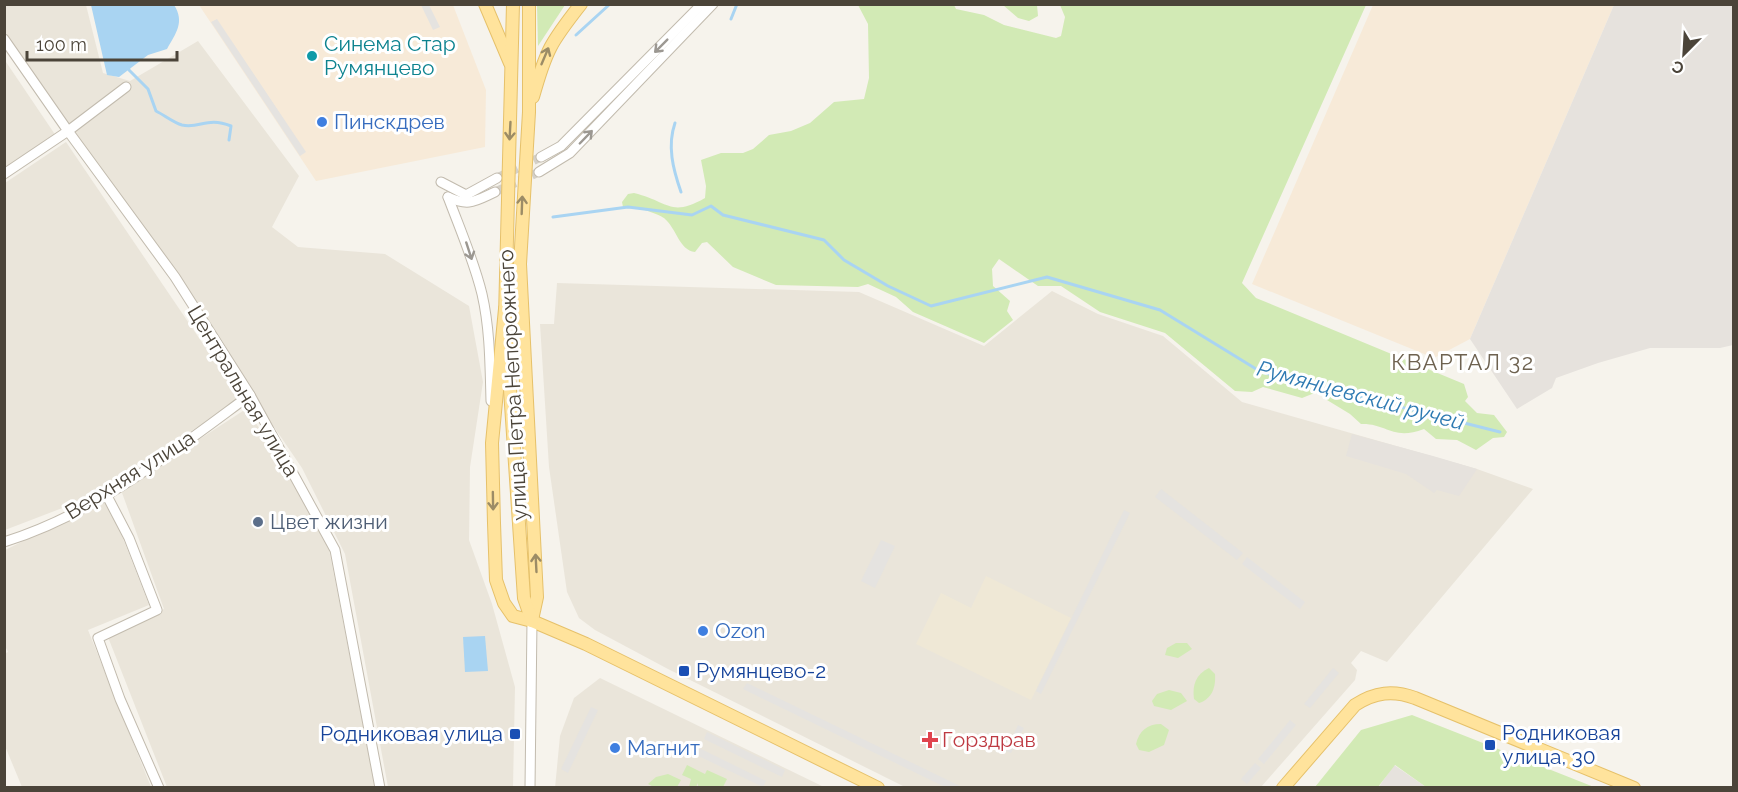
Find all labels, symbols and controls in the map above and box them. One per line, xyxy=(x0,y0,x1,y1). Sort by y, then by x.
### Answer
scale bar xyxy=(27,24,177,62)
north arrow xyxy=(1654,24,1714,84)
place label: Синема Стар Румянцево xyxy=(324,31,456,80)
text: 100 m xyxy=(36,34,87,55)
one-way arrow xyxy=(654,39,668,54)
one-way arrow xyxy=(540,47,551,66)
marker: Синема Стар Румянцево xyxy=(305,49,319,63)
text: С xyxy=(1669,56,1687,78)
place label: Пинскдрев xyxy=(334,109,445,134)
marker: Пинскдрев xyxy=(315,115,329,129)
one-way arrow xyxy=(505,121,516,141)
one-way arrow xyxy=(578,130,593,145)
one-way arrow xyxy=(517,196,528,216)
one-way arrow xyxy=(464,242,475,260)
street label: улица Петра Непорожнего xyxy=(493,249,532,521)
street label: Центральная улица xyxy=(182,301,304,481)
district label: КВАРТАЛ 32 xyxy=(1391,349,1535,375)
water label: Румянцевский ручей xyxy=(1255,355,1467,435)
street label: Верхняя улица xyxy=(60,425,199,524)
one-way arrow xyxy=(487,491,499,511)
place label: Цвет жизни xyxy=(270,509,388,534)
marker: Цвет жизни xyxy=(251,515,265,529)
one-way arrow xyxy=(530,554,541,574)
place label: Ozon xyxy=(715,618,766,643)
marker: Ozon xyxy=(696,624,710,638)
place label: Румянцево-2 xyxy=(696,658,826,683)
marker: Румянцево-2 xyxy=(677,664,691,678)
place label: Родниковая улица, 30 xyxy=(1502,720,1621,769)
place label: Родниковая улица xyxy=(320,721,503,746)
marker: Родниковая улица xyxy=(508,727,522,741)
place label: Горздрав xyxy=(942,727,1036,752)
marker: Горздрав xyxy=(923,733,937,747)
place label: Магнит xyxy=(627,735,700,760)
marker: Родниковая улица, 30 xyxy=(1483,738,1497,752)
marker: Магнит xyxy=(608,741,622,755)

